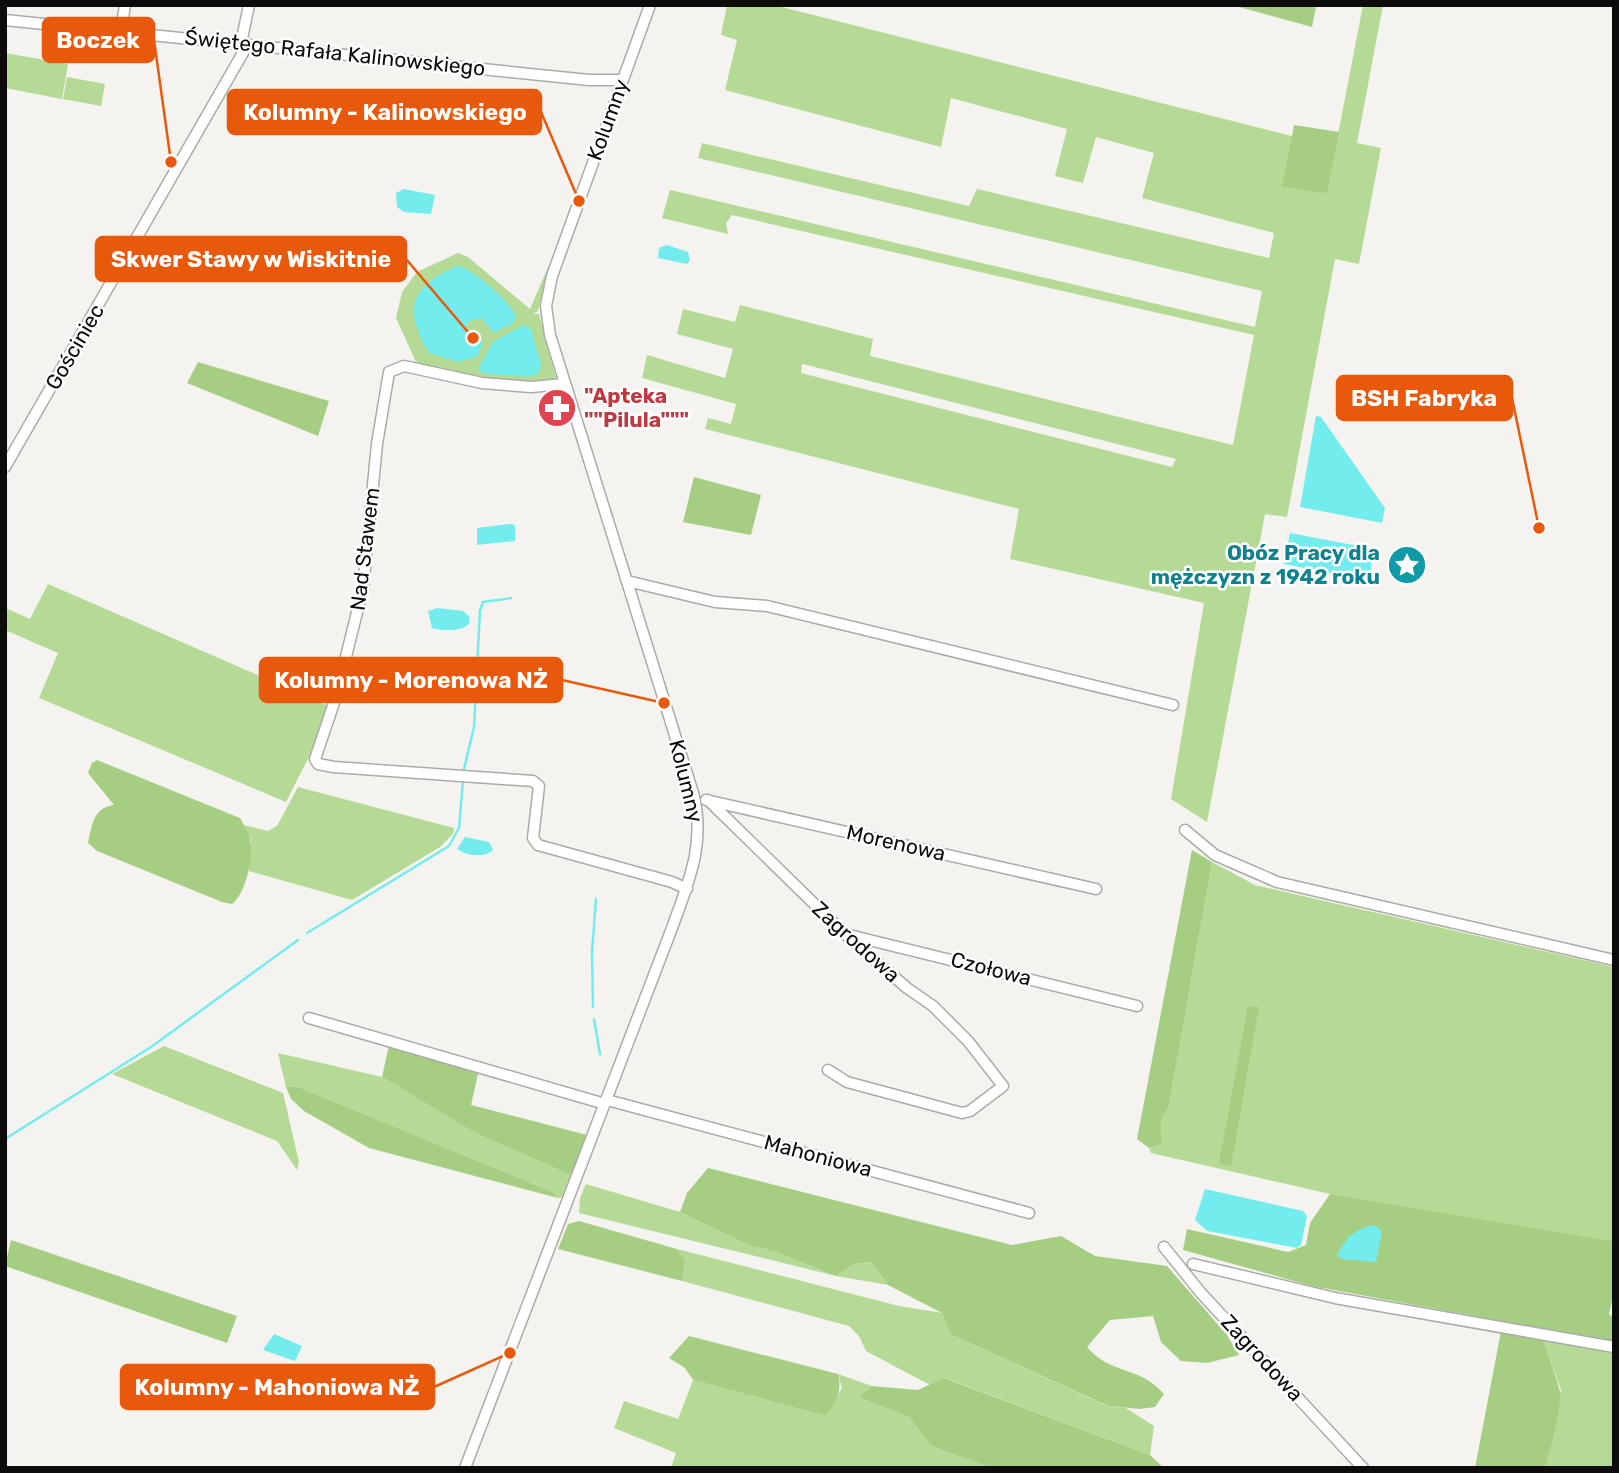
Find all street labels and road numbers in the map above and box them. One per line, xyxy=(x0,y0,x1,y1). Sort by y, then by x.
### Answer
street label: Świętego Rafała Kalinowskiego xyxy=(184,24,487,81)
street label: Kolumny xyxy=(581,75,634,164)
street label: Gościniec xyxy=(40,299,109,394)
street label: Nad Stawem xyxy=(345,486,384,612)
street label: Kolumny xyxy=(664,737,709,825)
street label: Morenowa xyxy=(844,819,948,866)
street label: Zagrodowa xyxy=(807,896,905,987)
street label: Czołowa xyxy=(948,946,1034,991)
street label: Mahoniowa xyxy=(761,1129,875,1182)
street label: Zagrodowa xyxy=(1216,1309,1309,1406)

